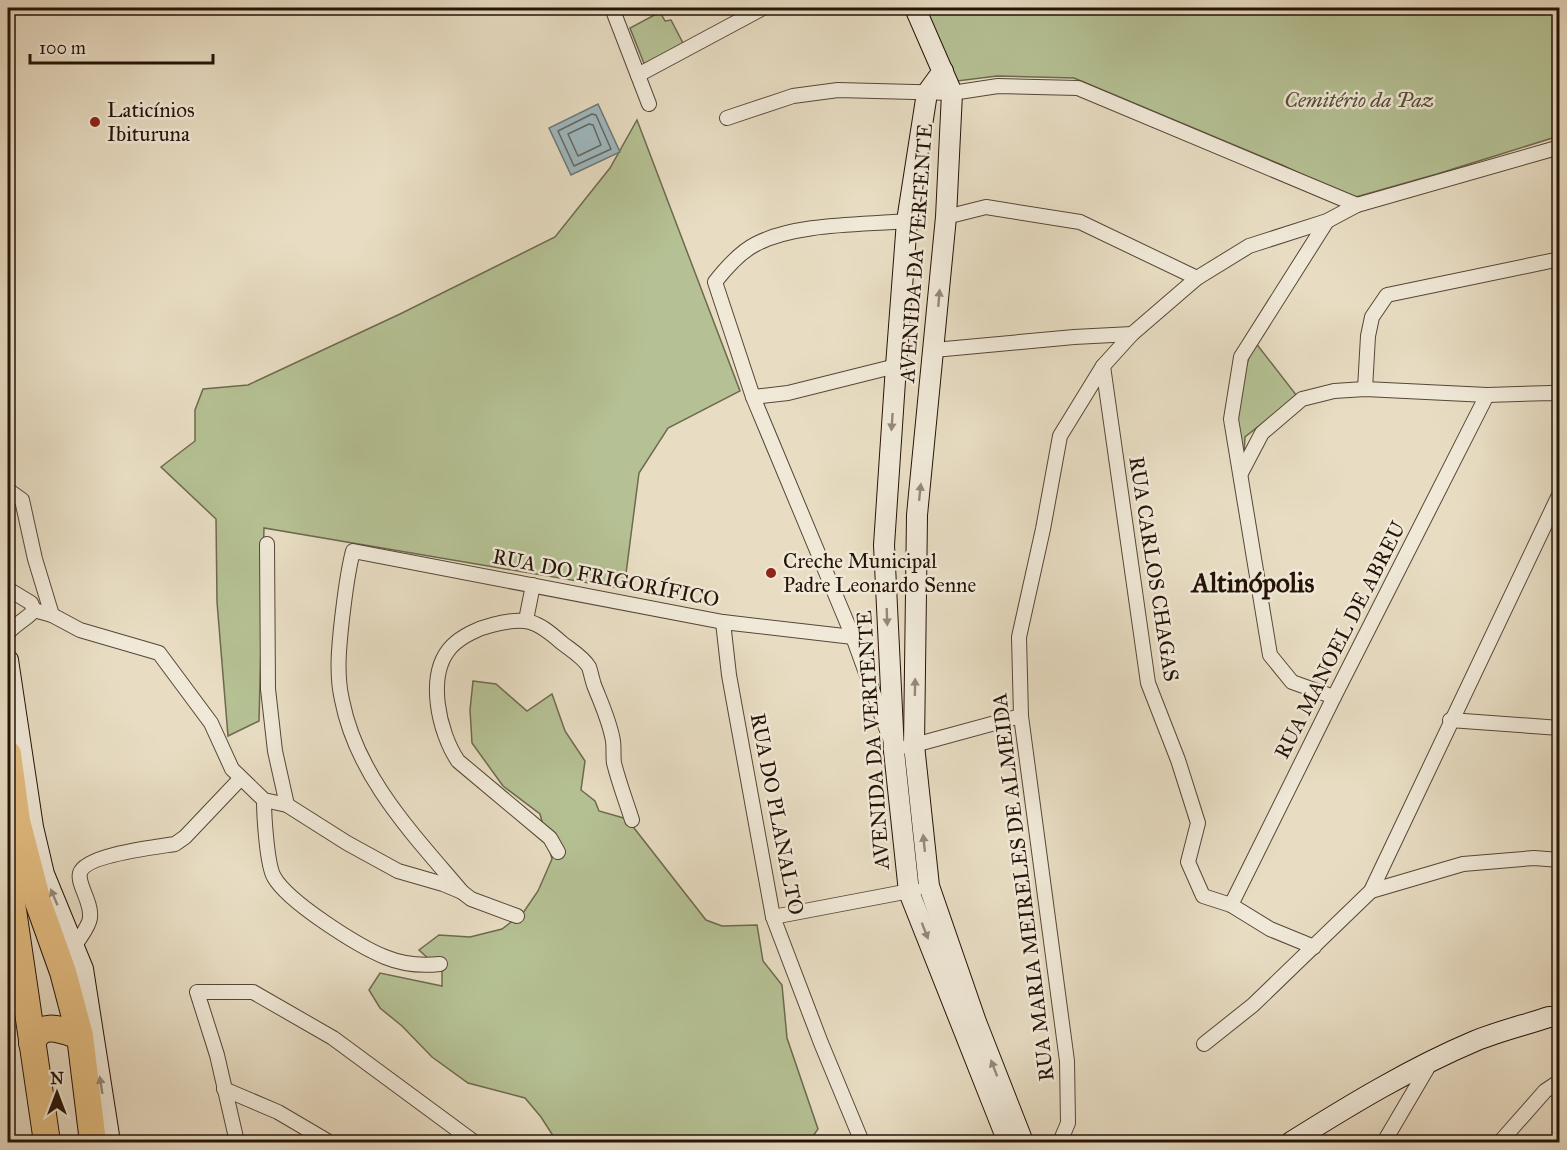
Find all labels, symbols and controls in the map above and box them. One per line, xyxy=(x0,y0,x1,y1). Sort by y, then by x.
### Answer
scale bar xyxy=(30,27,213,65)
text: 100 m xyxy=(39,37,86,59)
park label: Cemitério da Paz xyxy=(1284,87,1434,113)
place label: Laticínios Ibituruna xyxy=(107,97,195,147)
marker: Laticínios Ibituruna xyxy=(88,115,102,129)
street label: AVENIDA DA VERTENTE xyxy=(894,123,938,384)
one-way arrow xyxy=(934,288,944,307)
one-way arrow xyxy=(888,413,897,432)
street label: RUA CARLOS CHAGAS xyxy=(1123,455,1185,683)
one-way arrow xyxy=(915,482,924,501)
street label: RUA MANOEL DE ABREU xyxy=(1269,517,1411,763)
street label: RUA DO FRIGORÍFICO xyxy=(490,542,722,613)
place label: Creche Municipal Padre Leonardo Senne xyxy=(783,548,976,598)
marker: Creche Municipal Padre Leonardo Senne xyxy=(764,566,778,580)
district label: Altinópolis xyxy=(1190,566,1314,600)
one-way arrow xyxy=(883,608,892,627)
street label: AVENIDA DA VERTENTE xyxy=(851,610,895,871)
one-way arrow xyxy=(910,677,920,696)
street label: RUA MARIA MEIRELES DE ALMEIDA xyxy=(986,691,1060,1083)
street label: RUA DO PLANALTO xyxy=(745,711,809,917)
one-way arrow xyxy=(919,833,929,852)
one-way arrow xyxy=(49,887,59,905)
one-way arrow xyxy=(920,923,930,941)
one-way arrow xyxy=(989,1059,999,1077)
north arrow xyxy=(27,1063,87,1123)
text: N xyxy=(50,1069,64,1088)
one-way arrow xyxy=(96,1075,105,1094)

